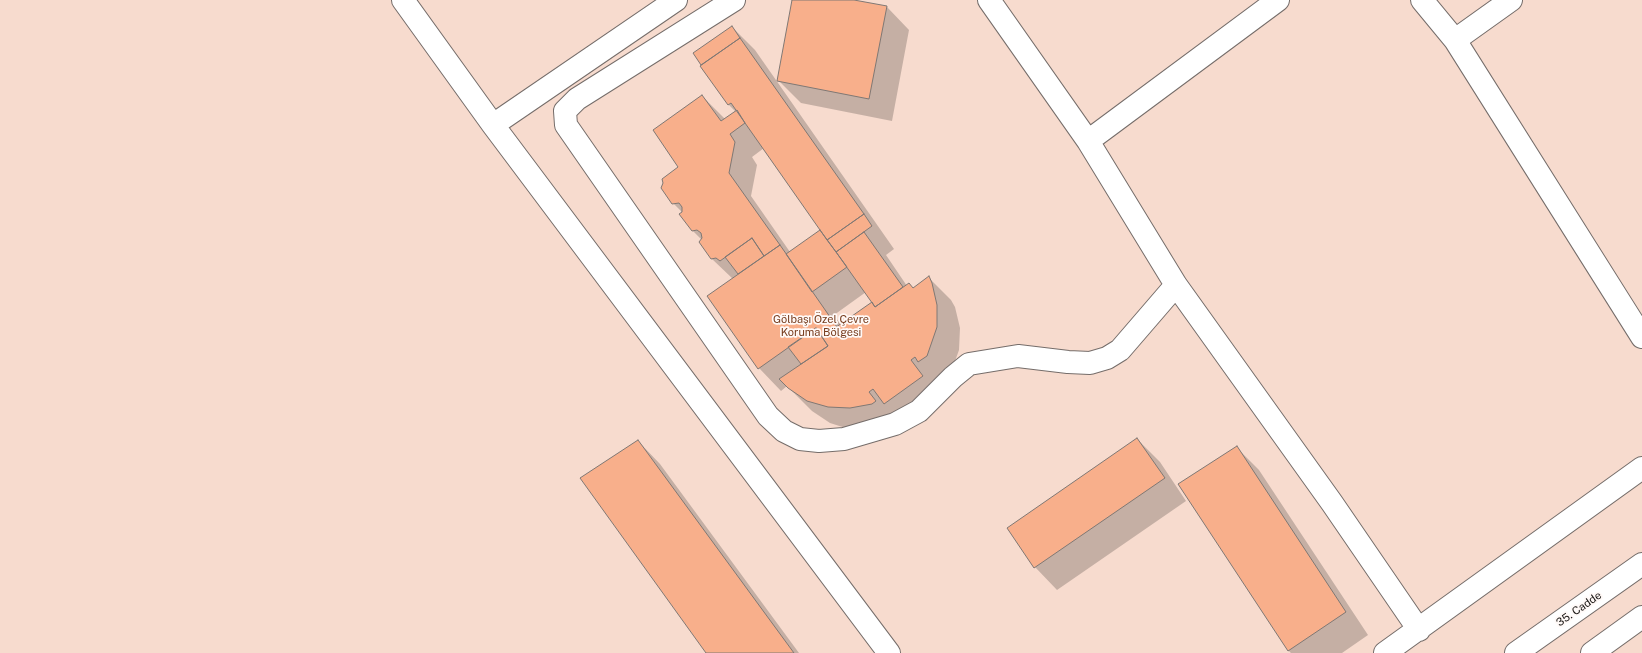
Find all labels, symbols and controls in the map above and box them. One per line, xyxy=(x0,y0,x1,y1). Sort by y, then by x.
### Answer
park label: Gölbaşı Özel Çevre Koruma Bölgesi xyxy=(773,313,869,339)
street label: 35. Cadde xyxy=(1554,589,1604,629)

